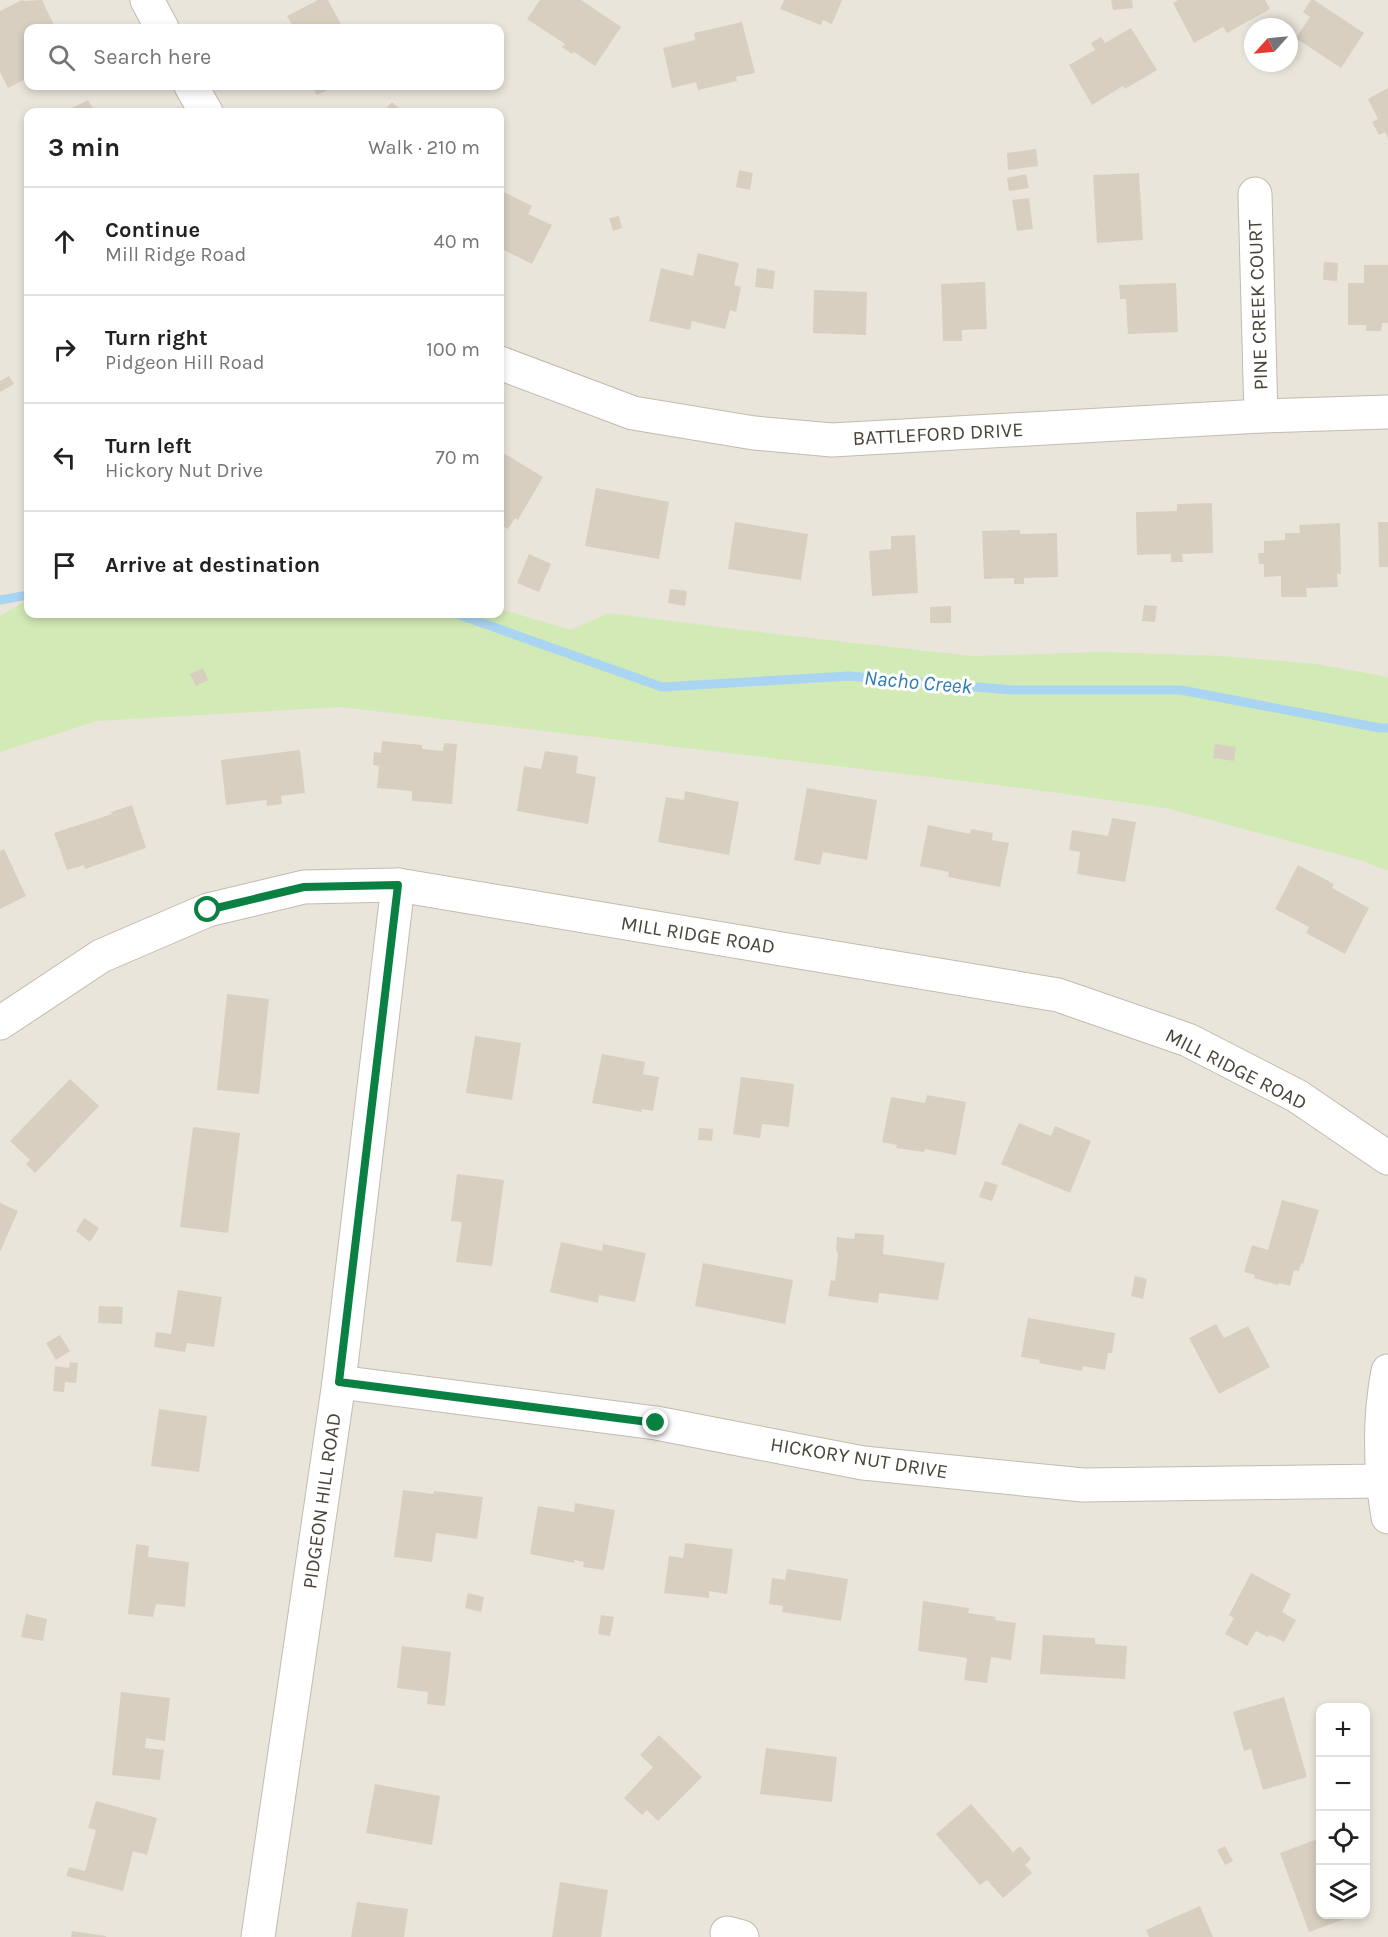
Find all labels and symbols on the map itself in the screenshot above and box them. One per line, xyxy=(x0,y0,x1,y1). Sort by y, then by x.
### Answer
north arrow xyxy=(1244,18,1298,72)
street label: PINE CREEK COURT xyxy=(1244,219,1272,391)
street label: BATTLEFORD DRIVE xyxy=(852,418,1024,450)
water label: Nacho Creek xyxy=(863,665,973,699)
route start xyxy=(194,896,220,922)
street label: MILL RIDGE ROAD xyxy=(619,911,777,959)
street label: MILL RIDGE ROAD xyxy=(1161,1023,1311,1115)
route end xyxy=(642,1409,668,1435)
street label: PIDGEON HILL ROAD xyxy=(298,1411,346,1591)
street label: HICKORY NUT DRIVE xyxy=(769,1433,949,1483)

